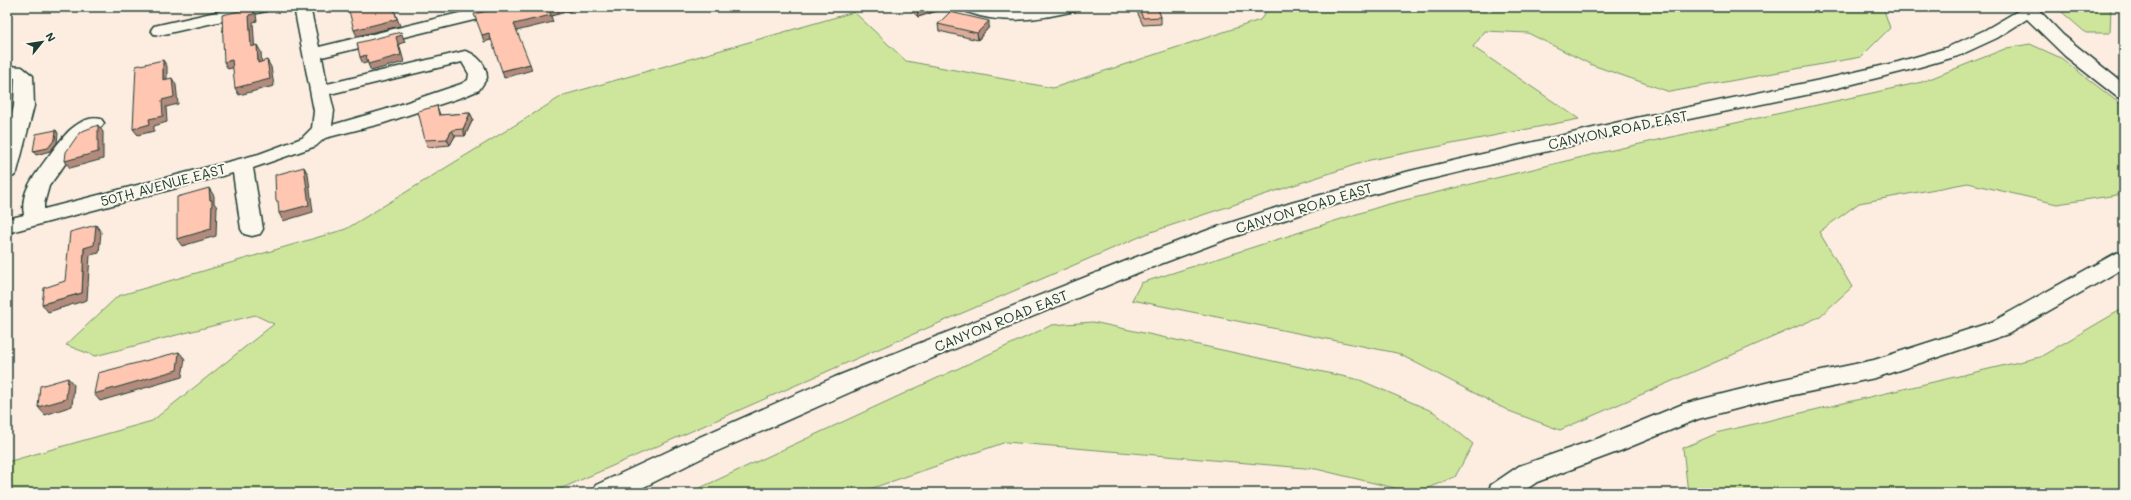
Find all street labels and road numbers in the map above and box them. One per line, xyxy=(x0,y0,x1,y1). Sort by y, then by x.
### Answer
street label: CANYON ROAD EAST xyxy=(1546,105,1690,154)
street label: 50TH AVENUE EAST xyxy=(98,159,228,210)
street label: CANYON ROAD EAST xyxy=(1233,178,1375,237)
street label: CANYON ROAD EAST xyxy=(931,285,1071,356)

